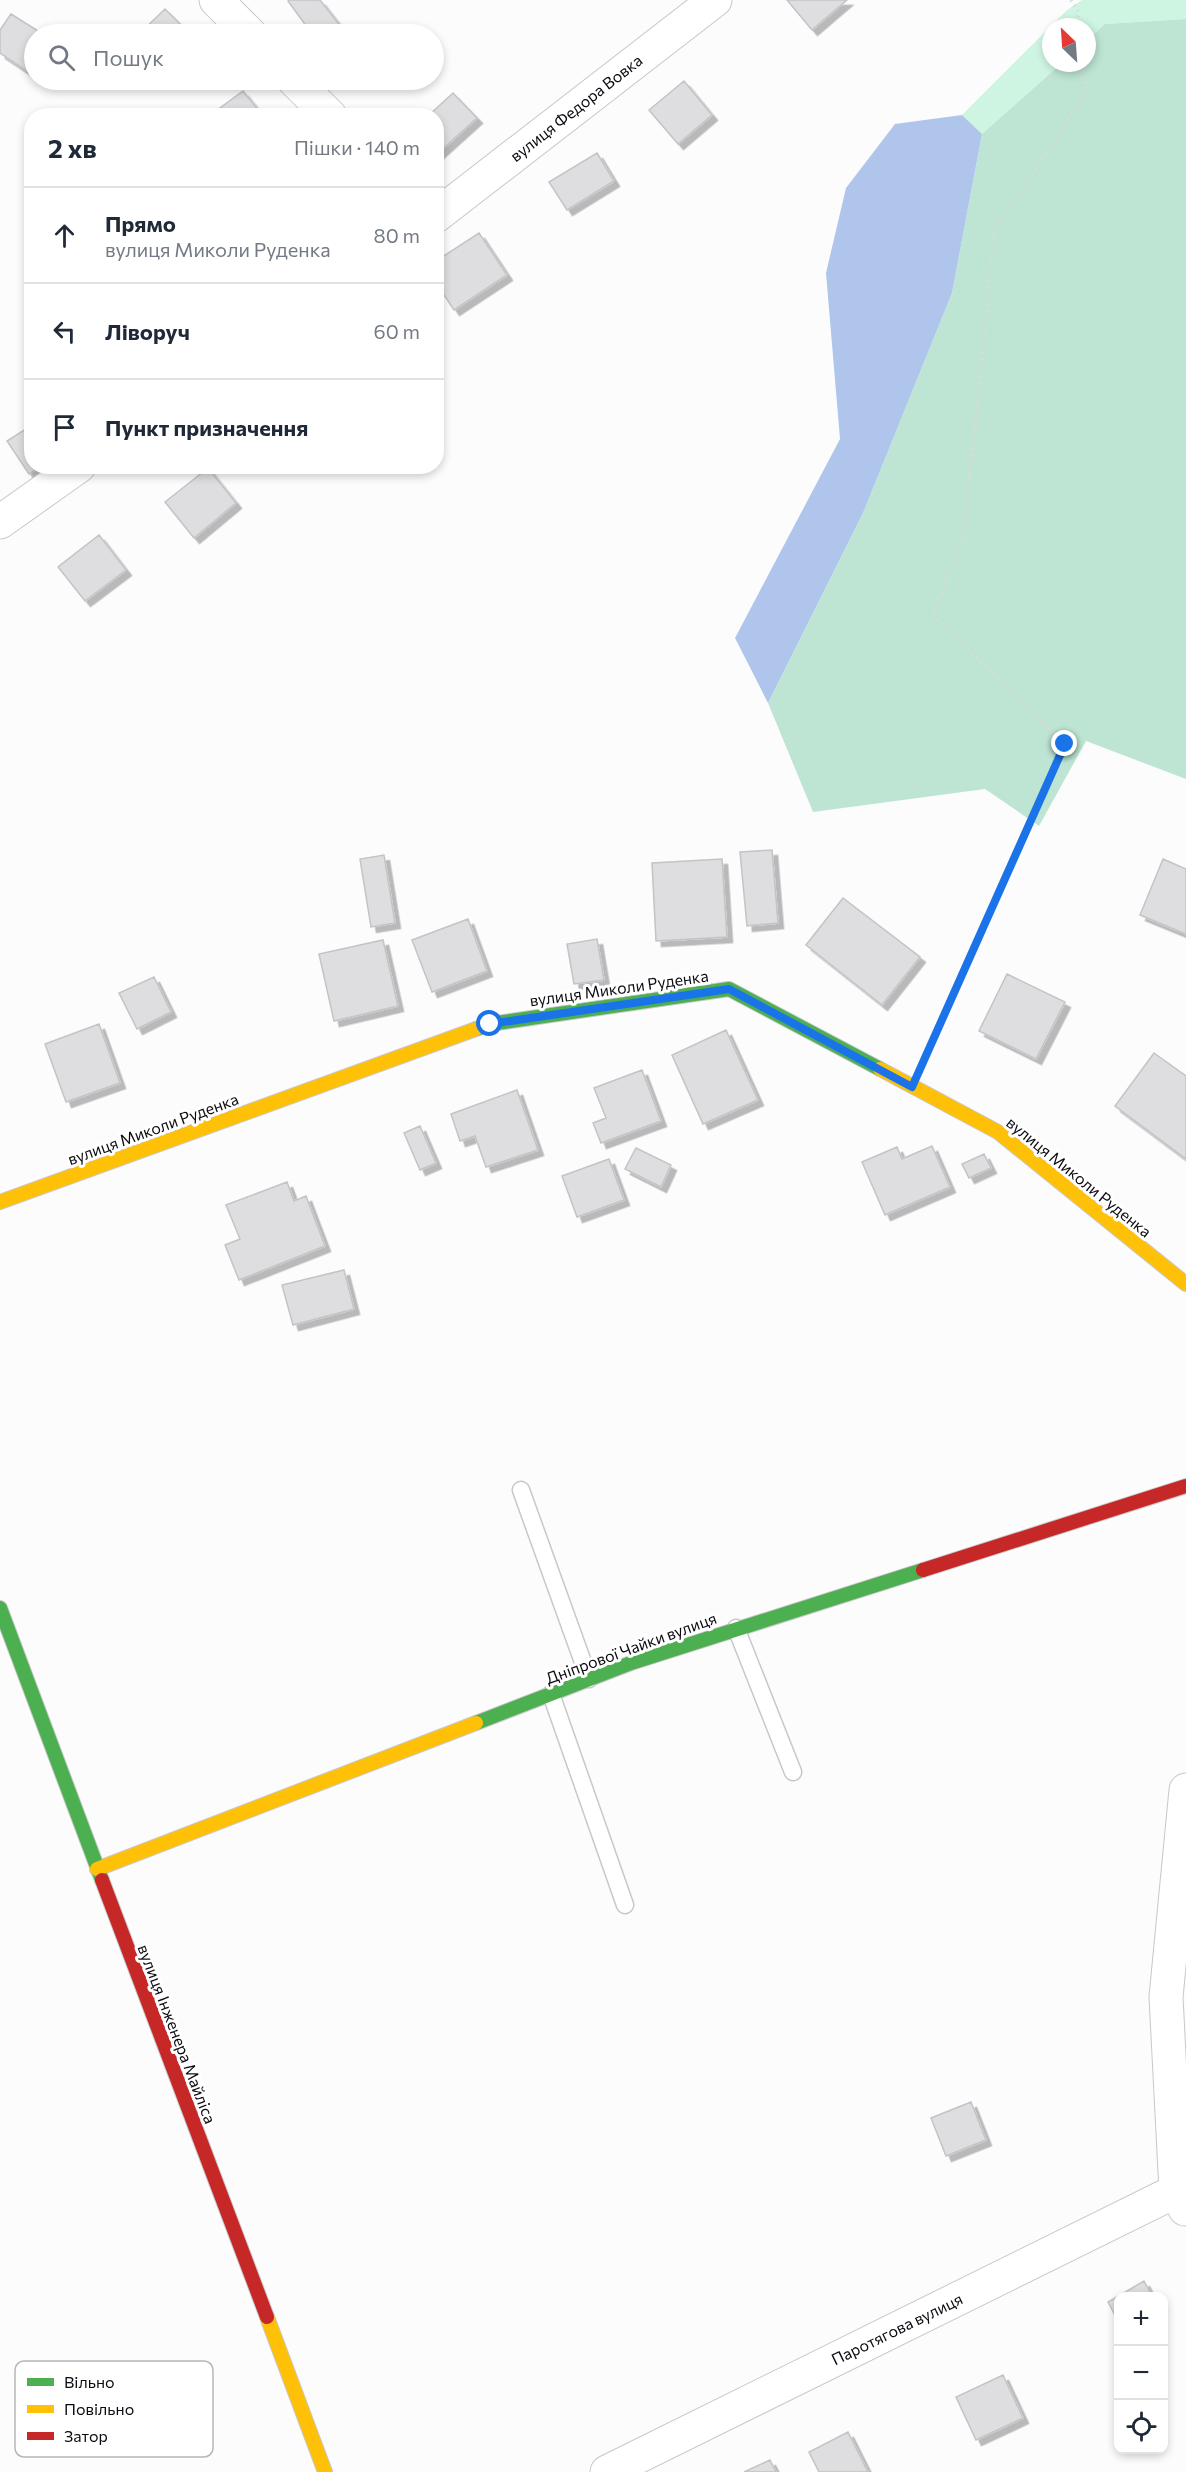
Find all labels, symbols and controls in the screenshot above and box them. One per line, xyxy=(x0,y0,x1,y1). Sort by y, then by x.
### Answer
north arrow xyxy=(1042,18,1096,72)
search box xyxy=(24,24,444,90)
icon: search xyxy=(45,41,78,74)
text: Пошук xyxy=(93,44,164,71)
street label: вулиця Федора Вовка xyxy=(506,50,646,165)
text: 2 хв xyxy=(48,132,97,163)
text: Пішки · 140 m xyxy=(294,135,420,159)
text: Прямо xyxy=(105,210,176,237)
icon: ahead xyxy=(48,219,81,252)
text: 80 m xyxy=(374,223,420,247)
text: вулиця Миколи Руденка xyxy=(105,237,331,261)
icon: left xyxy=(48,315,81,348)
text: Ліворуч xyxy=(105,318,190,345)
text: 60 m xyxy=(374,319,420,343)
icon: arrive xyxy=(48,411,81,444)
text: Пункт призначення xyxy=(105,414,308,441)
route end xyxy=(1051,730,1077,756)
street label: вулиця Миколи Руденка xyxy=(528,966,710,1009)
route start xyxy=(476,1010,502,1036)
street label: вулиця Миколи Руденка xyxy=(65,1089,241,1168)
street label: вулиця Миколи Руденка xyxy=(1003,1112,1155,1241)
street label: Дніпрової Чайки вулиця xyxy=(543,1608,719,1687)
street label: вулиця Інженера Майліса xyxy=(135,1942,220,2126)
street label: Паротягова вулиця xyxy=(828,2289,965,2369)
map controls xyxy=(1114,2292,1168,2454)
button: + xyxy=(1114,2292,1168,2346)
button: − xyxy=(1114,2346,1168,2400)
legend xyxy=(15,2361,213,2457)
text: Вільно xyxy=(64,2372,115,2391)
text: Повільно xyxy=(64,2399,134,2418)
button: locate xyxy=(1114,2400,1168,2454)
text: Затор xyxy=(64,2426,108,2445)

